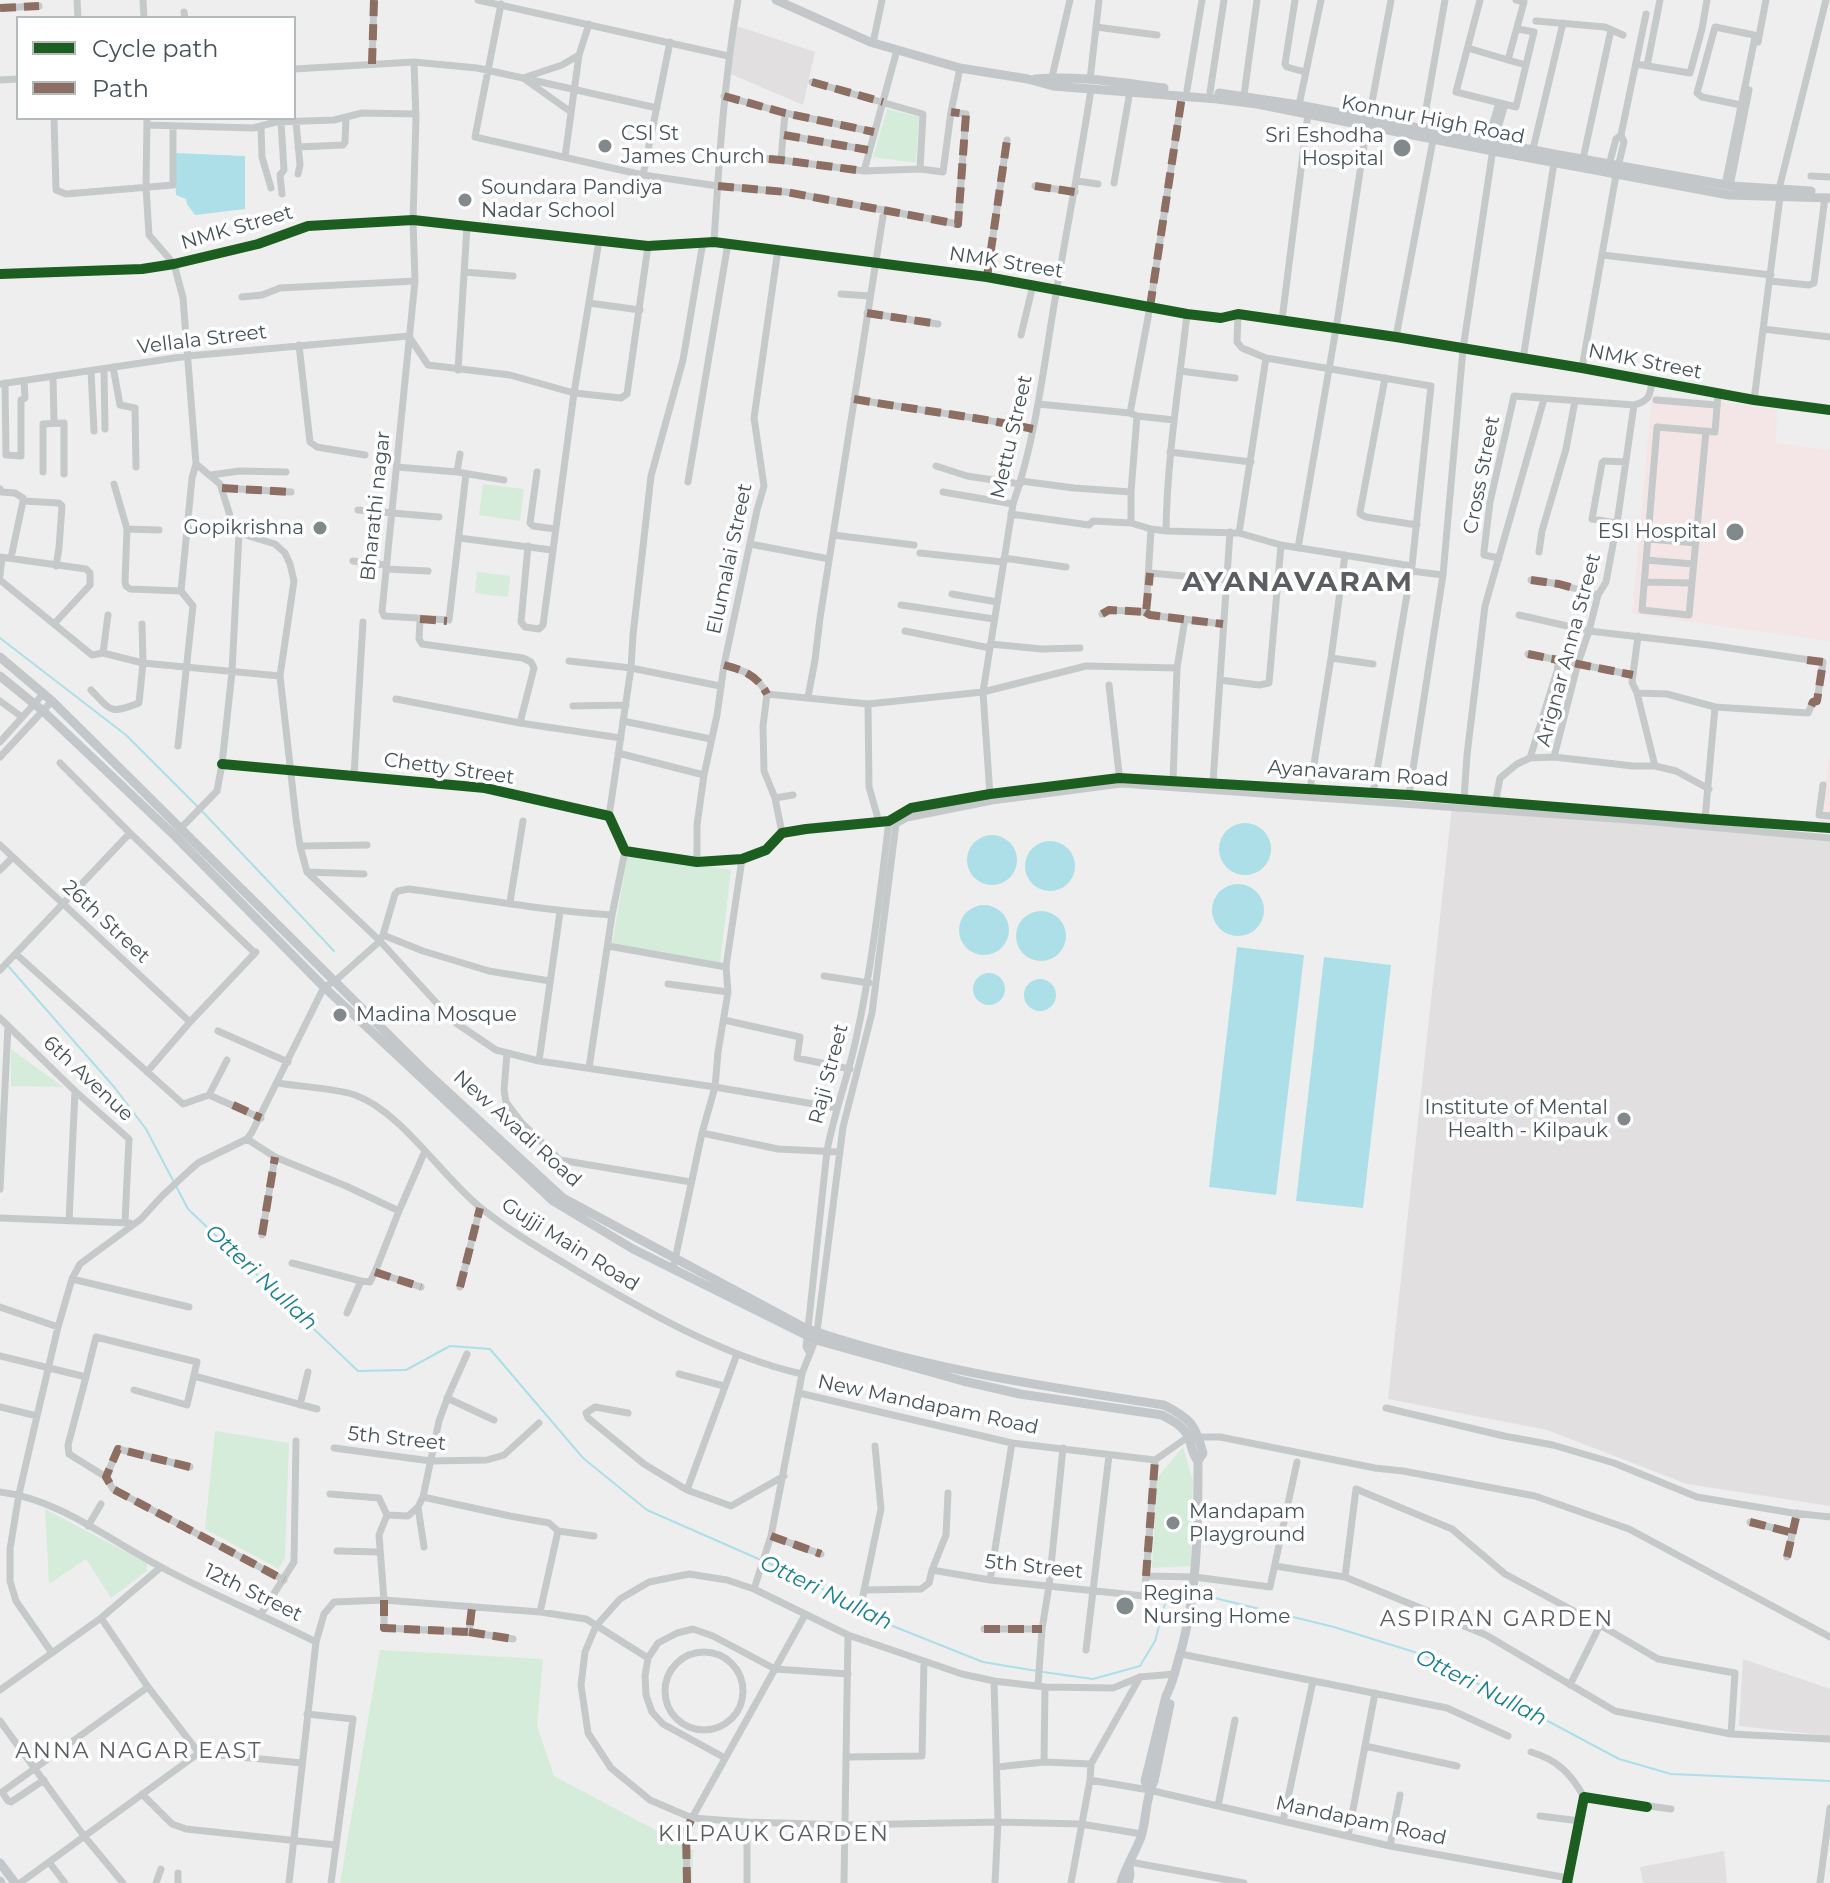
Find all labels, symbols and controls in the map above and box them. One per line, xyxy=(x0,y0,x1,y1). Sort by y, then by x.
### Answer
legend xyxy=(16,16,296,120)
text: Cycle path xyxy=(92,34,219,63)
text: Path xyxy=(92,74,149,103)
street label: Konnur High Road xyxy=(1339,90,1527,150)
place label: CSI St James Church xyxy=(621,122,765,169)
place label: Sri Eshodha Hospital xyxy=(1265,124,1384,171)
marker: CSI St James Church xyxy=(596,137,614,155)
marker: Sri Eshodha Hospital xyxy=(1391,137,1413,159)
place label: Soundara Pandiya Nadar School xyxy=(481,176,663,223)
marker: Soundara Pandiya Nadar School xyxy=(456,191,474,209)
street label: NMK Street xyxy=(178,201,296,255)
street label: NMK Street xyxy=(947,242,1065,284)
street label: Vellala Street xyxy=(136,320,268,360)
street label: NMK Street xyxy=(1586,339,1704,385)
street label: Mettu Street xyxy=(986,373,1038,501)
street label: Cross Street xyxy=(1459,414,1505,536)
street label: Bharathi nagar xyxy=(356,430,396,582)
street label: Elumalai Street xyxy=(702,481,758,637)
place label: Gopikrishna xyxy=(183,516,304,540)
marker: Gopikrishna xyxy=(311,519,329,537)
place label: ESI Hospital xyxy=(1598,520,1717,544)
marker: ESI Hospital xyxy=(1724,521,1746,543)
street label: Arignar Anna Street xyxy=(1532,551,1606,749)
district label: AYANAVARAM xyxy=(1182,566,1414,600)
street label: Chetty Street xyxy=(382,748,516,790)
street label: Ayanavaram Road xyxy=(1267,756,1449,792)
street label: 26th Street xyxy=(57,875,155,969)
place label: Madina Mosque xyxy=(356,1003,517,1027)
marker: Madina Mosque xyxy=(331,1006,349,1024)
street label: Raji Street xyxy=(804,1021,854,1127)
street label: 6th Avenue xyxy=(38,1031,138,1127)
street label: New Avadi Road xyxy=(448,1065,586,1193)
place label: Institute of Mental Health - Kilpauk xyxy=(1425,1096,1608,1143)
marker: Institute of Mental Health - Kilpauk xyxy=(1615,1110,1633,1128)
street label: Gujji Main Road xyxy=(497,1193,643,1297)
water label: Otteri Nullah xyxy=(199,1219,323,1337)
street label: New Mandapam Road xyxy=(816,1370,1040,1440)
street label: 5th Street xyxy=(347,1422,447,1456)
place label: Mandapam Playground xyxy=(1189,1500,1305,1547)
marker: Mandapam Playground xyxy=(1164,1514,1182,1532)
water label: Otteri Nullah xyxy=(756,1550,896,1636)
street label: 5th Street xyxy=(984,1550,1084,1584)
street label: 12th Street xyxy=(200,1559,306,1627)
place label: Regina Nursing Home xyxy=(1143,1582,1290,1629)
marker: Regina Nursing Home xyxy=(1114,1595,1136,1617)
district label: ASPIRAN GARDEN xyxy=(1380,1607,1614,1633)
water label: Otteri Nullah xyxy=(1411,1644,1551,1732)
district label: ANNA NAGAR EAST xyxy=(15,1739,263,1765)
street label: Mandapam Road xyxy=(1273,1791,1449,1851)
district label: KILPAUK GARDEN xyxy=(658,1822,890,1848)

